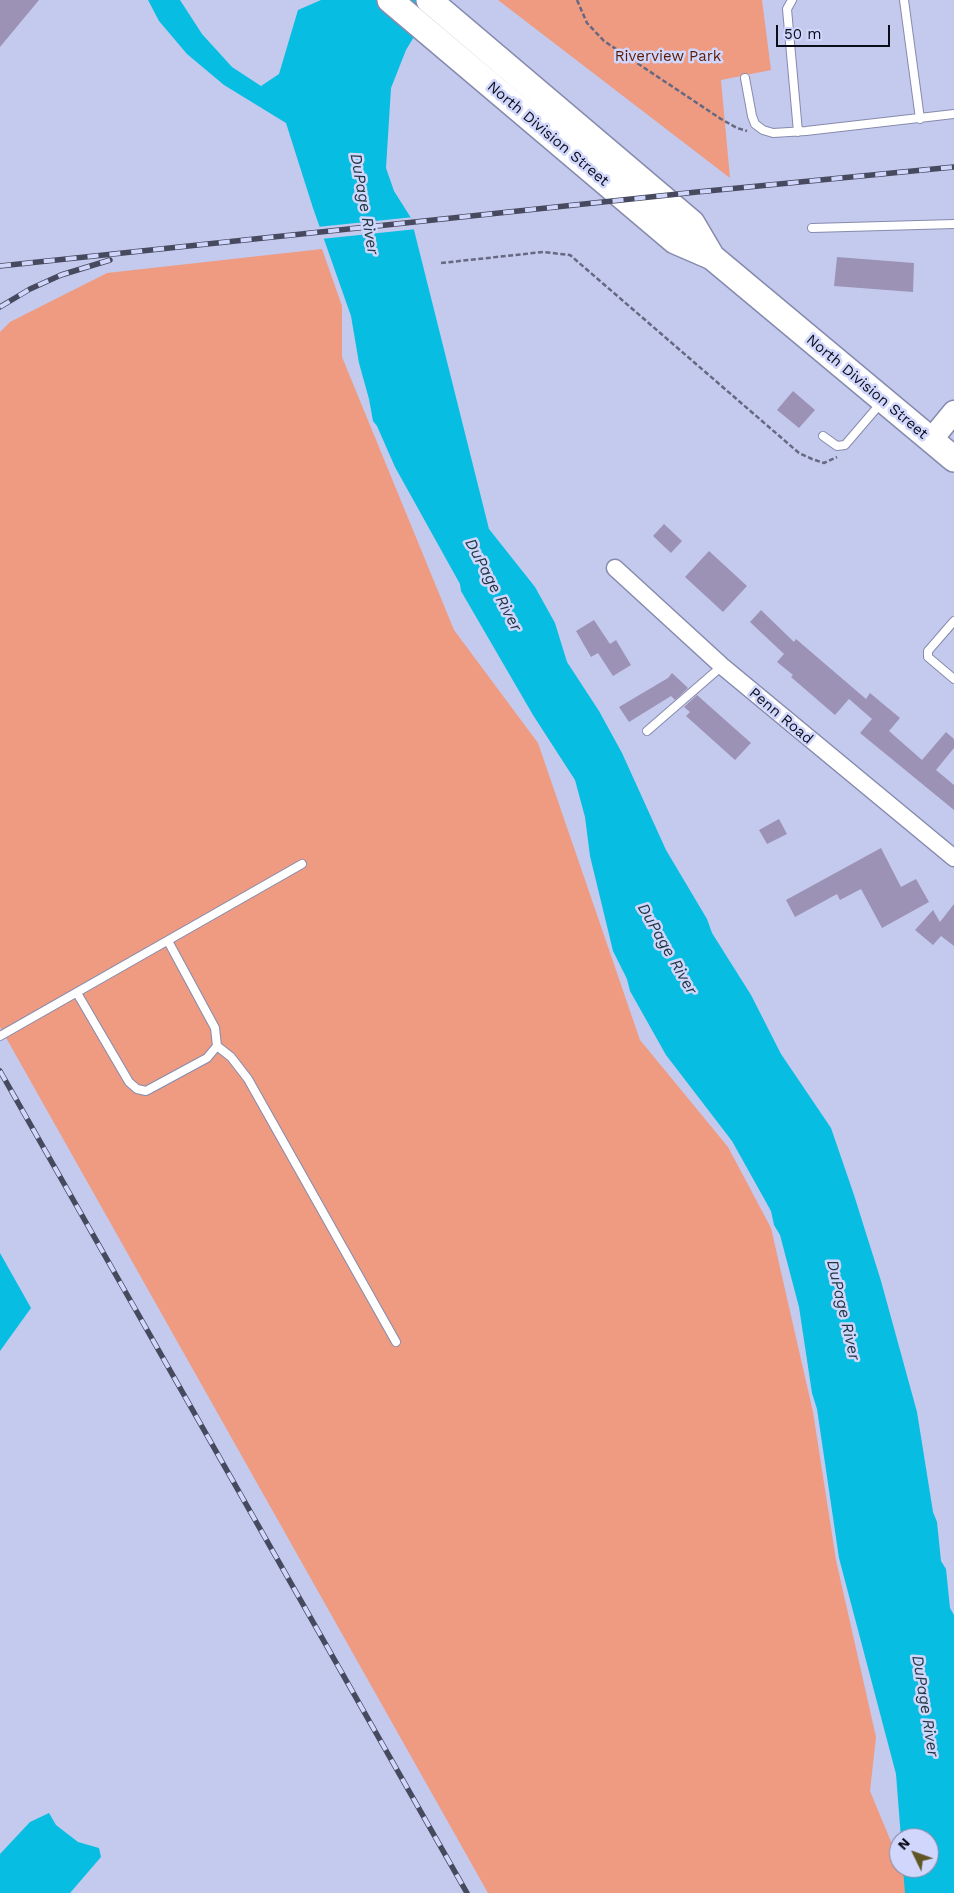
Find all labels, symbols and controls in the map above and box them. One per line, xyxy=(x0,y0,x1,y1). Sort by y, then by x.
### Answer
scale bar xyxy=(779,15,893,47)
text: 50 m xyxy=(784,25,821,43)
park label: Riverview Park xyxy=(615,48,721,66)
street label: North Division Street xyxy=(484,78,612,190)
water label: DuPage River xyxy=(346,152,382,256)
street label: North Division Street xyxy=(803,331,931,443)
water label: DuPage River xyxy=(460,535,526,635)
street label: Penn Road xyxy=(745,684,817,748)
water label: DuPage River xyxy=(633,900,701,998)
water label: DuPage River xyxy=(822,1258,864,1362)
water label: DuPage River xyxy=(908,1654,942,1758)
north arrow xyxy=(889,1828,939,1878)
text: N xyxy=(894,1834,913,1853)

